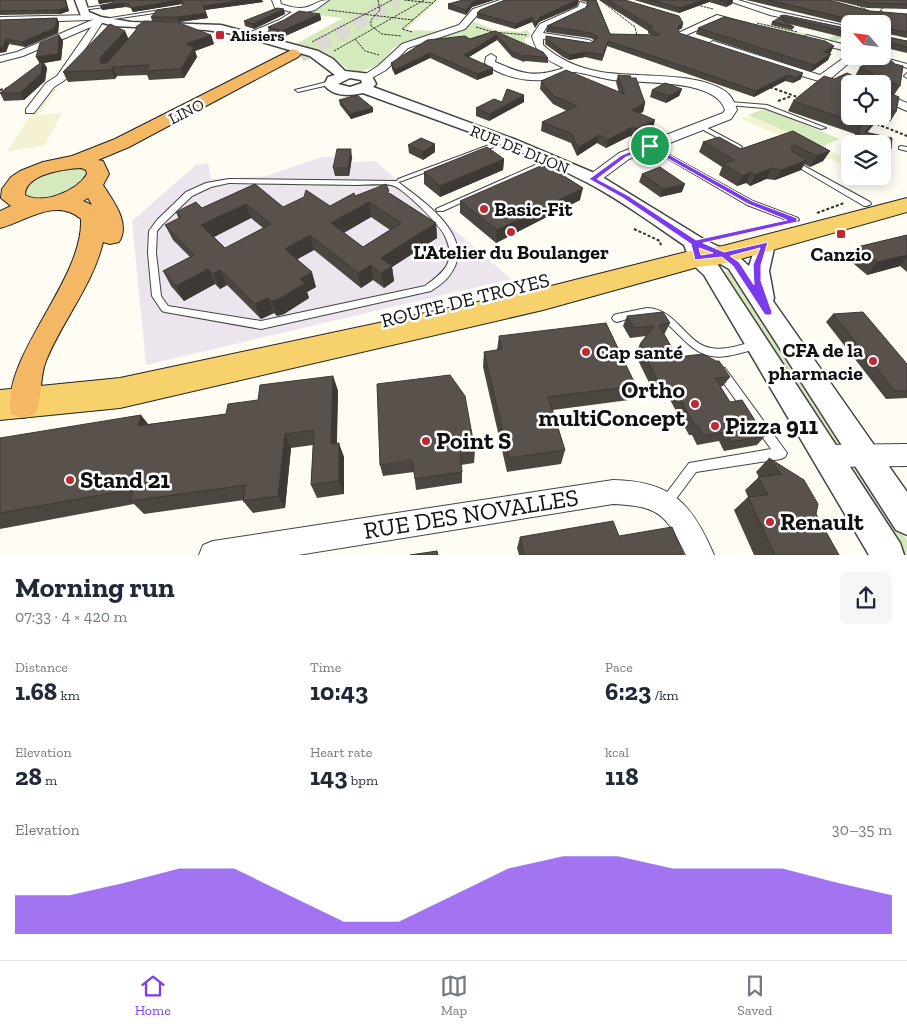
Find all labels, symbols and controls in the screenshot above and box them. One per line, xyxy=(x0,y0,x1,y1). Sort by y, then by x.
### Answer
north arrow xyxy=(841,15,891,65)
map controls xyxy=(841,15,891,185)
place label: Alisiers xyxy=(230,26,285,45)
marker: Alisiers xyxy=(214,29,226,41)
button: locate xyxy=(841,75,891,125)
street label: LINO xyxy=(165,94,207,128)
street label: RUE DE DIJON xyxy=(468,121,572,178)
pin xyxy=(629,125,671,167)
icon: arrive xyxy=(636,132,664,160)
button: layers xyxy=(841,135,891,185)
place label: Basic-Fit xyxy=(494,197,573,221)
marker: Basic-Fit xyxy=(478,203,490,215)
marker: L'Atelier du Boulanger xyxy=(505,226,517,238)
marker: Canzio xyxy=(835,228,847,240)
place label: L'Atelier du Boulanger xyxy=(413,240,609,264)
place label: Canzio xyxy=(811,242,872,266)
street label: ROUTE DE TROYES xyxy=(378,267,552,333)
place label: CFA de la pharmacie xyxy=(768,338,863,385)
place label: Cap santé xyxy=(596,340,683,364)
marker: Cap santé xyxy=(580,346,592,358)
marker: CFA de la pharmacie xyxy=(867,355,879,367)
place label: Ortho multiConcept xyxy=(538,375,685,432)
marker: Ortho multiConcept xyxy=(689,398,701,410)
place label: Pizza 911 xyxy=(725,411,819,440)
marker: Pizza 911 xyxy=(709,420,721,432)
place label: Point S xyxy=(436,426,511,455)
marker: Point S xyxy=(420,435,432,447)
place label: Stand 21 xyxy=(80,465,170,494)
marker: Stand 21 xyxy=(64,474,76,486)
street label: RUE DES NOVALLES xyxy=(361,482,580,545)
place label: Renault xyxy=(780,507,864,536)
marker: Renault xyxy=(764,516,776,528)
text: Morning run xyxy=(15,571,175,604)
button: share xyxy=(840,572,892,624)
text: 07:33 · 4 × 420 m xyxy=(15,607,127,626)
text: Distance xyxy=(15,659,68,676)
text: Time xyxy=(310,659,341,676)
text: Pace xyxy=(605,659,633,676)
text: 1.68 xyxy=(15,676,57,706)
text: 10:43 xyxy=(310,676,368,706)
text: 6:23 xyxy=(605,676,651,706)
text: km xyxy=(57,687,80,704)
text: /km xyxy=(651,687,679,704)
text: Elevation xyxy=(15,744,72,761)
text: Heart rate xyxy=(310,744,372,761)
text: kcal xyxy=(605,744,629,761)
text: 28 xyxy=(15,761,42,791)
text: 143 xyxy=(310,761,348,791)
text: 118 xyxy=(605,761,639,791)
text: m xyxy=(42,772,57,789)
text: bpm xyxy=(348,772,378,789)
text: Elevation xyxy=(15,820,80,839)
text: 30–35 m xyxy=(832,820,892,839)
tab: Home xyxy=(135,972,171,1019)
tab: Map xyxy=(440,972,468,1019)
tab: Saved xyxy=(737,972,772,1019)

